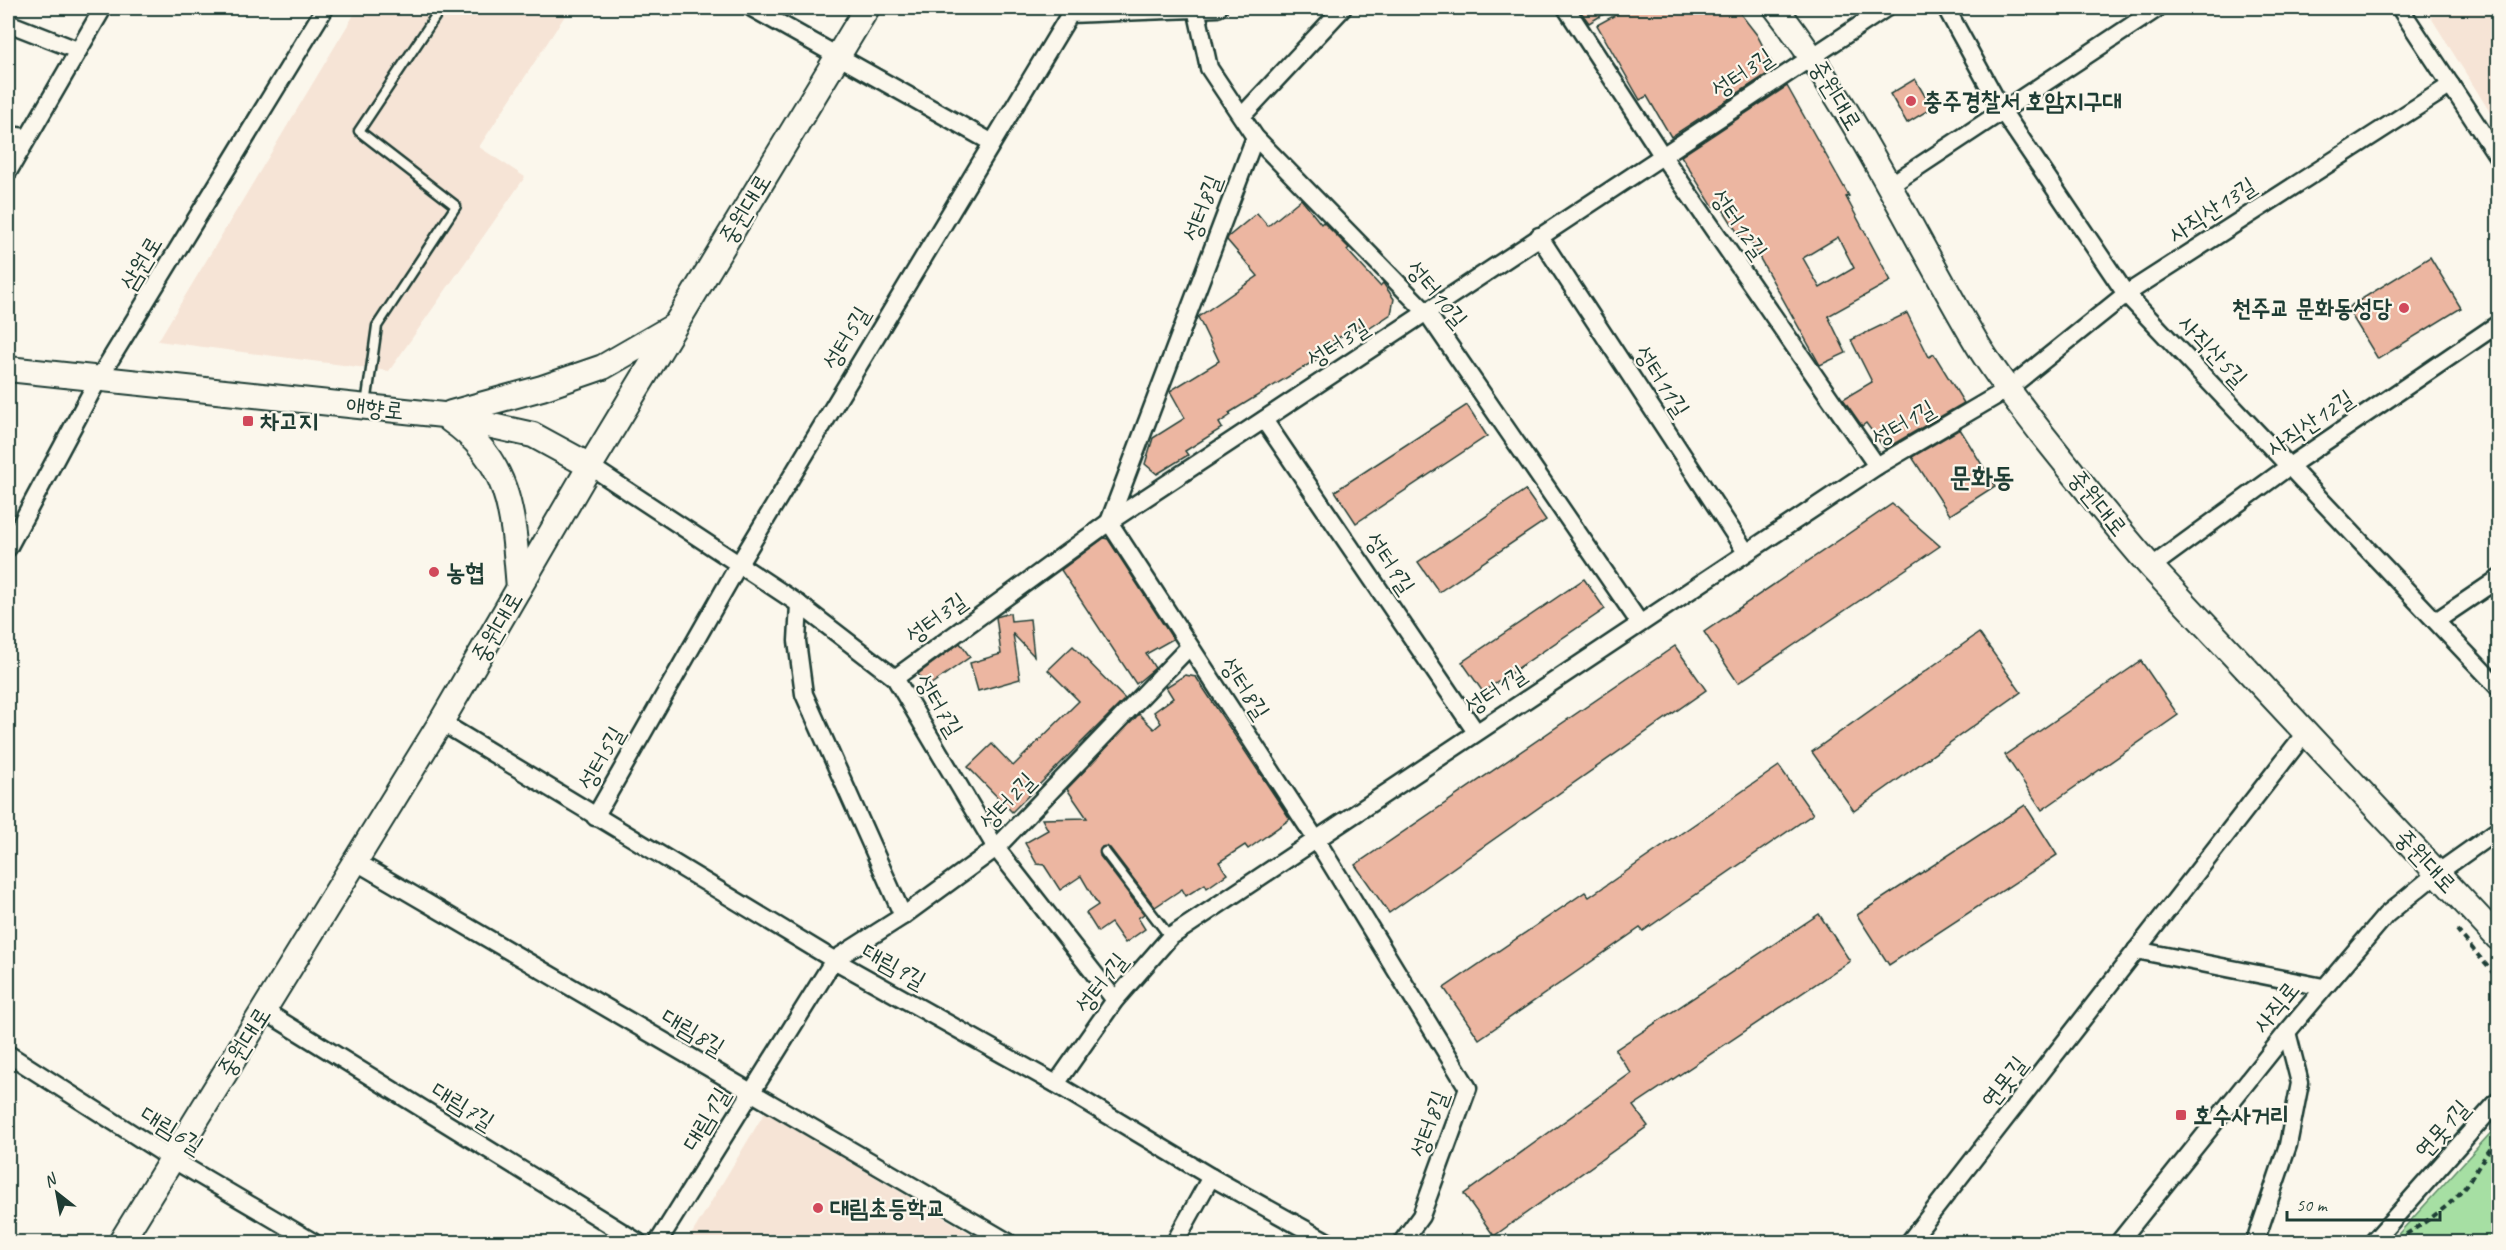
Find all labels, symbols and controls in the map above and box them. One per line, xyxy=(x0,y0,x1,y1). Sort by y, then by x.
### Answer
street label: 성터3길 xyxy=(1705,41,1779,105)
street label: 중원대로 xyxy=(1803,54,1869,136)
place label: 충주경찰서 호암지구대 xyxy=(1923,86,2122,116)
marker: 충주경찰서 호암지구대 xyxy=(1904,94,1918,108)
street label: 중원대로 xyxy=(712,168,778,250)
street label: 사직산13길 xyxy=(2162,170,2262,250)
street label: 성터8길 xyxy=(1176,171,1228,245)
street label: 성터12길 xyxy=(1704,183,1774,265)
street label: 삼원로 xyxy=(113,230,169,296)
street label: 성터10길 xyxy=(1400,254,1474,334)
place label: 천주교 문화동성당 xyxy=(2232,293,2393,323)
street label: 성터5길 xyxy=(815,301,877,375)
marker: 천주교 문화동성당 xyxy=(2397,301,2411,315)
street label: 사직산5길 xyxy=(2172,309,2254,393)
street label: 성터3길 xyxy=(1301,312,1375,374)
street label: 성터11길 xyxy=(1628,339,1696,423)
street label: 사직산12길 xyxy=(2261,383,2359,463)
street label: 애향로 xyxy=(345,390,405,426)
street label: 성터1길 xyxy=(1866,393,1940,453)
place label: 차고지 xyxy=(260,406,318,436)
marker: 차고지 xyxy=(241,414,255,428)
district label: 문화동 xyxy=(1949,460,2015,494)
street label: 중원대로 xyxy=(2062,464,2134,542)
street label: 성터9길 xyxy=(1358,526,1422,600)
place label: 농협 xyxy=(446,557,485,587)
marker: 농협 xyxy=(427,565,441,579)
street label: 중원대로 xyxy=(465,586,529,668)
street label: 성터3길 xyxy=(899,586,973,650)
street label: 성터8길 xyxy=(1214,651,1276,725)
street label: 성터1길 xyxy=(1458,658,1532,722)
street label: 성터7길 xyxy=(908,668,970,742)
street label: 성터5길 xyxy=(571,721,631,795)
street label: 성터2길 xyxy=(972,766,1042,836)
street label: 중원대로 xyxy=(2389,823,2463,899)
street label: 대림9길 xyxy=(857,936,931,996)
street label: 성터1길 xyxy=(1068,947,1134,1019)
street label: 사직로 xyxy=(2246,975,2306,1039)
street label: 중원대로 xyxy=(211,1001,277,1083)
street label: 대림8길 xyxy=(656,1001,730,1063)
street label: 연못길 xyxy=(1974,1050,2034,1114)
street label: 대림7길 xyxy=(426,1075,500,1137)
street label: 대림1길 xyxy=(675,1082,737,1156)
street label: 성터8길 xyxy=(1403,1087,1455,1161)
street label: 연못1길 xyxy=(2408,1093,2476,1165)
street label: 대림6길 xyxy=(135,1099,209,1161)
place label: 호수사거리 xyxy=(2193,1100,2290,1130)
marker: 호수사거리 xyxy=(2174,1108,2188,1122)
north arrow xyxy=(27,1163,87,1223)
text: N xyxy=(40,1168,62,1192)
scale bar xyxy=(2287,1184,2440,1222)
place label: 대림초등학교 xyxy=(830,1193,946,1223)
text: 50 m xyxy=(2296,1194,2329,1216)
marker: 대림초등학교 xyxy=(811,1201,825,1215)

